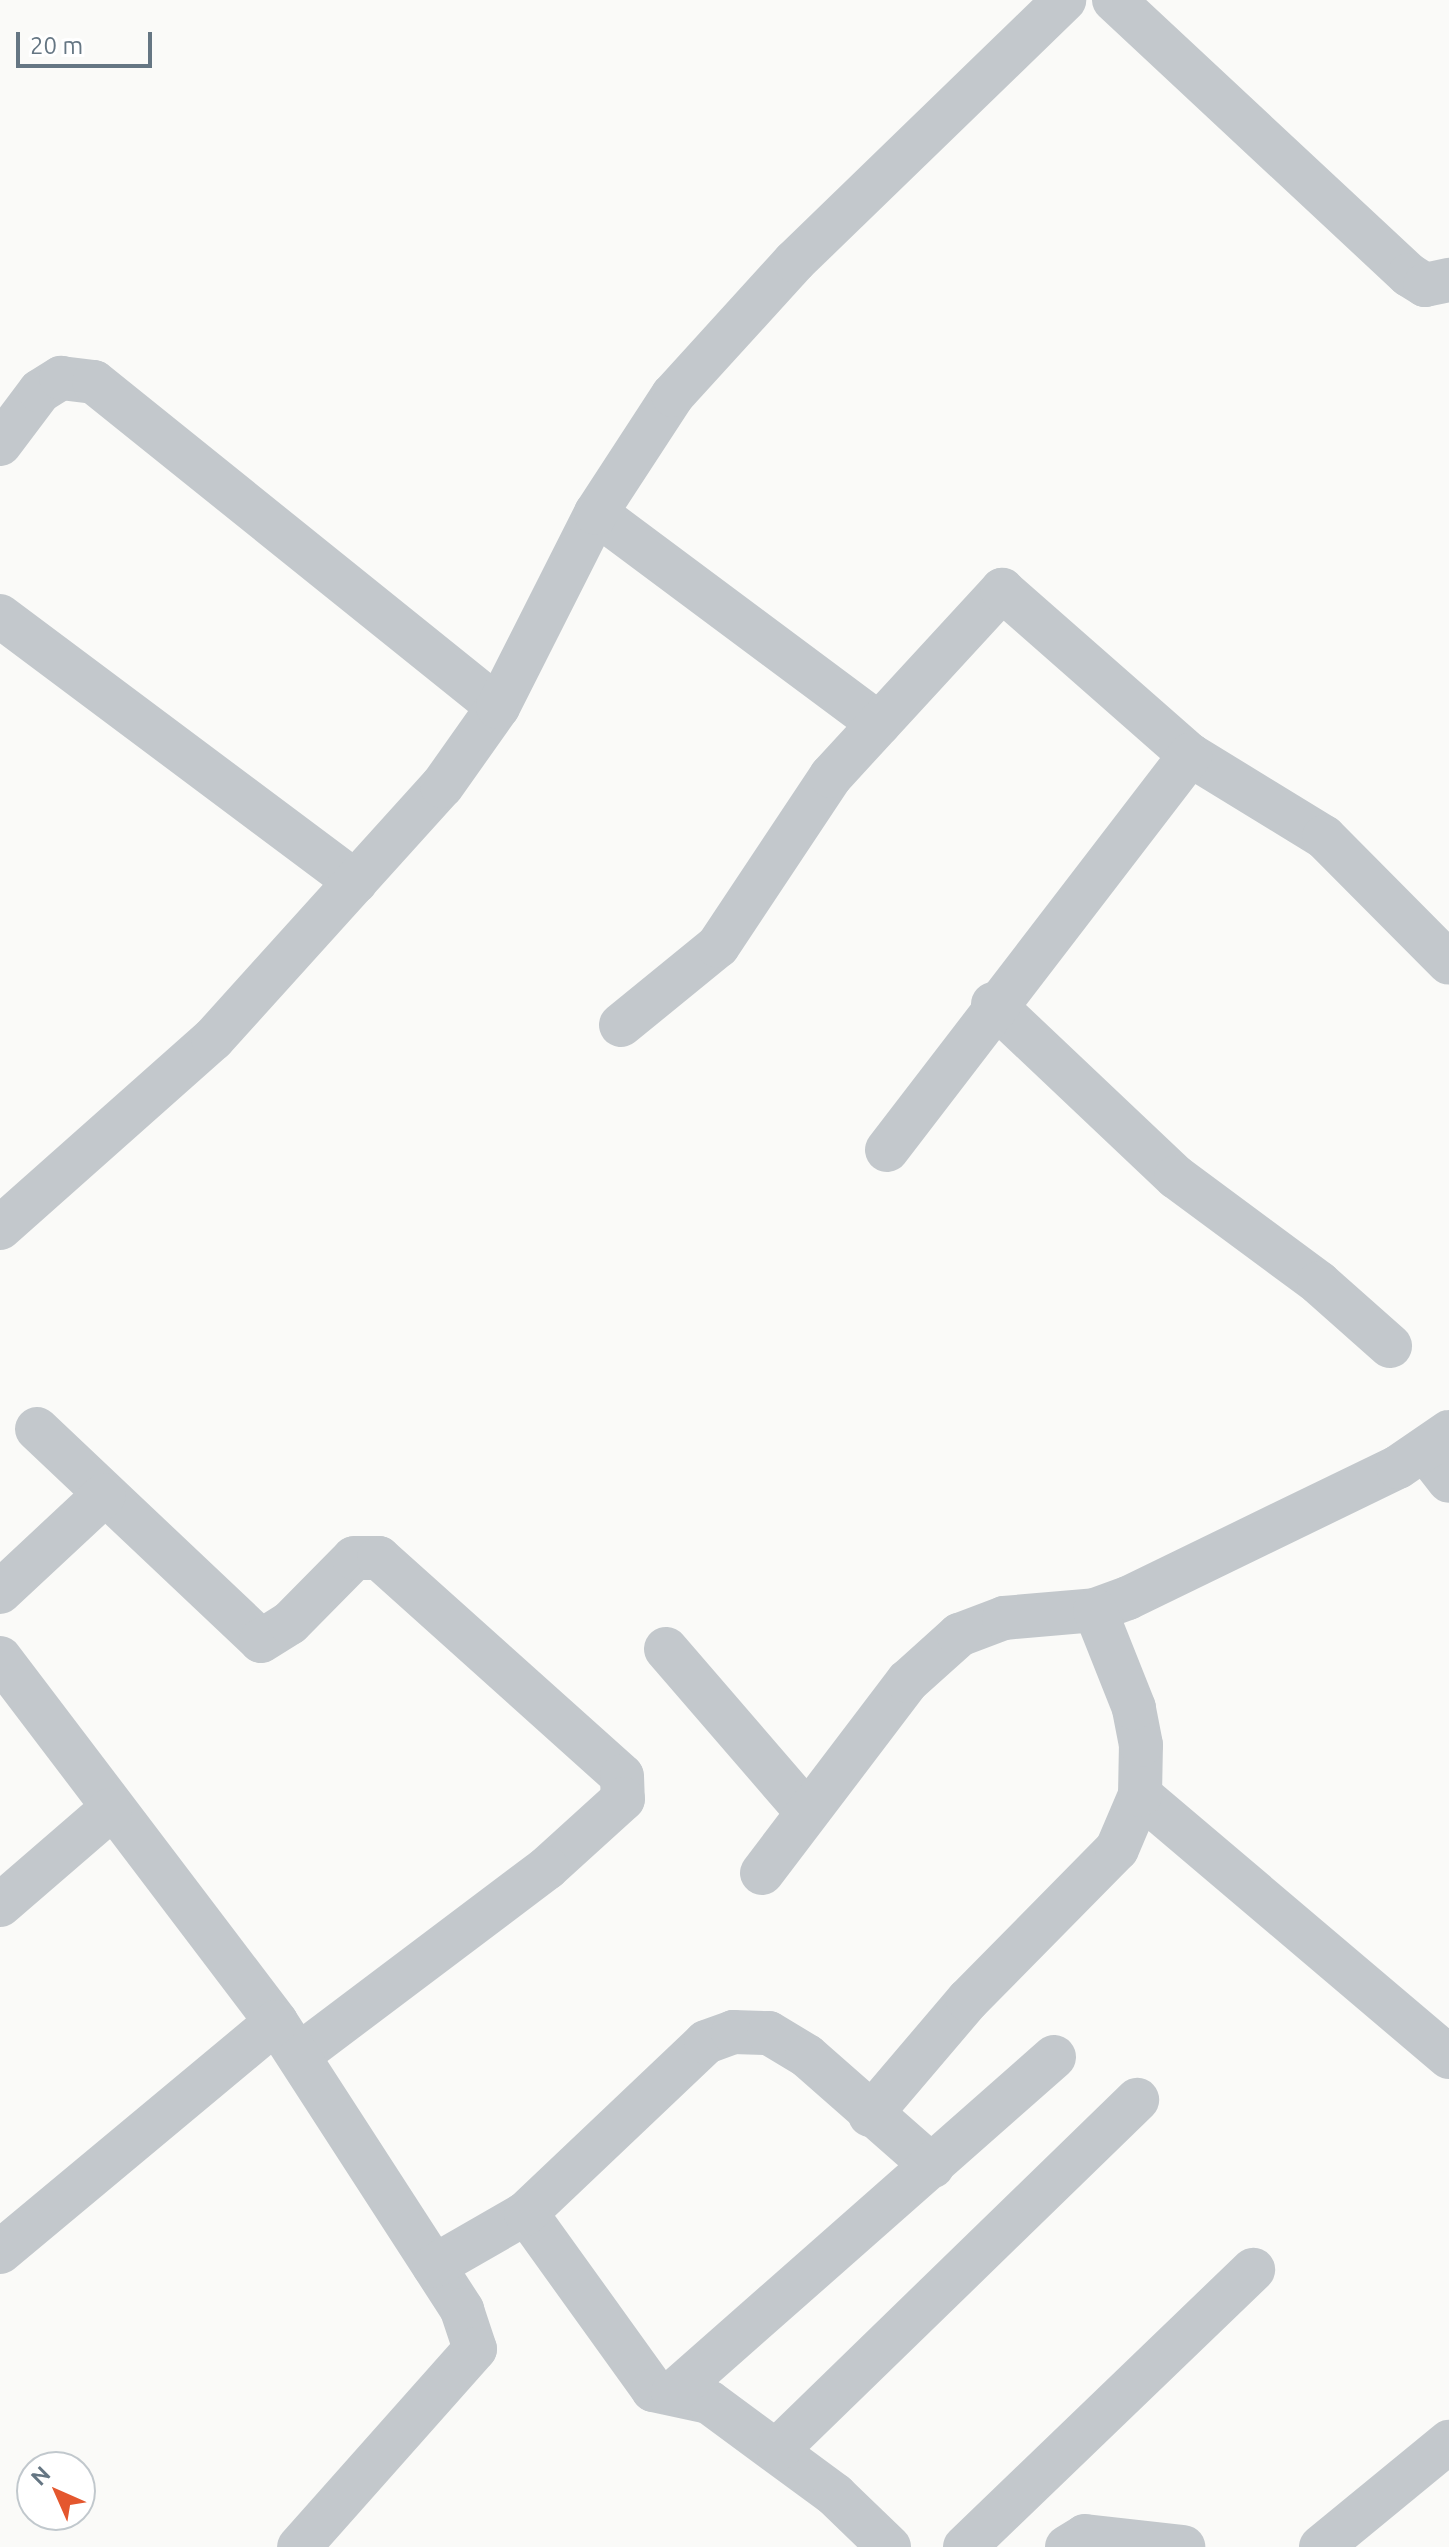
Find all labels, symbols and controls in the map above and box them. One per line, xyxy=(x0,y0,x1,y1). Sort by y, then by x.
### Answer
scale bar xyxy=(20,16,156,66)
text: 20 m xyxy=(30,32,83,59)
north arrow xyxy=(16,2451,96,2531)
text: N xyxy=(25,2460,55,2490)

